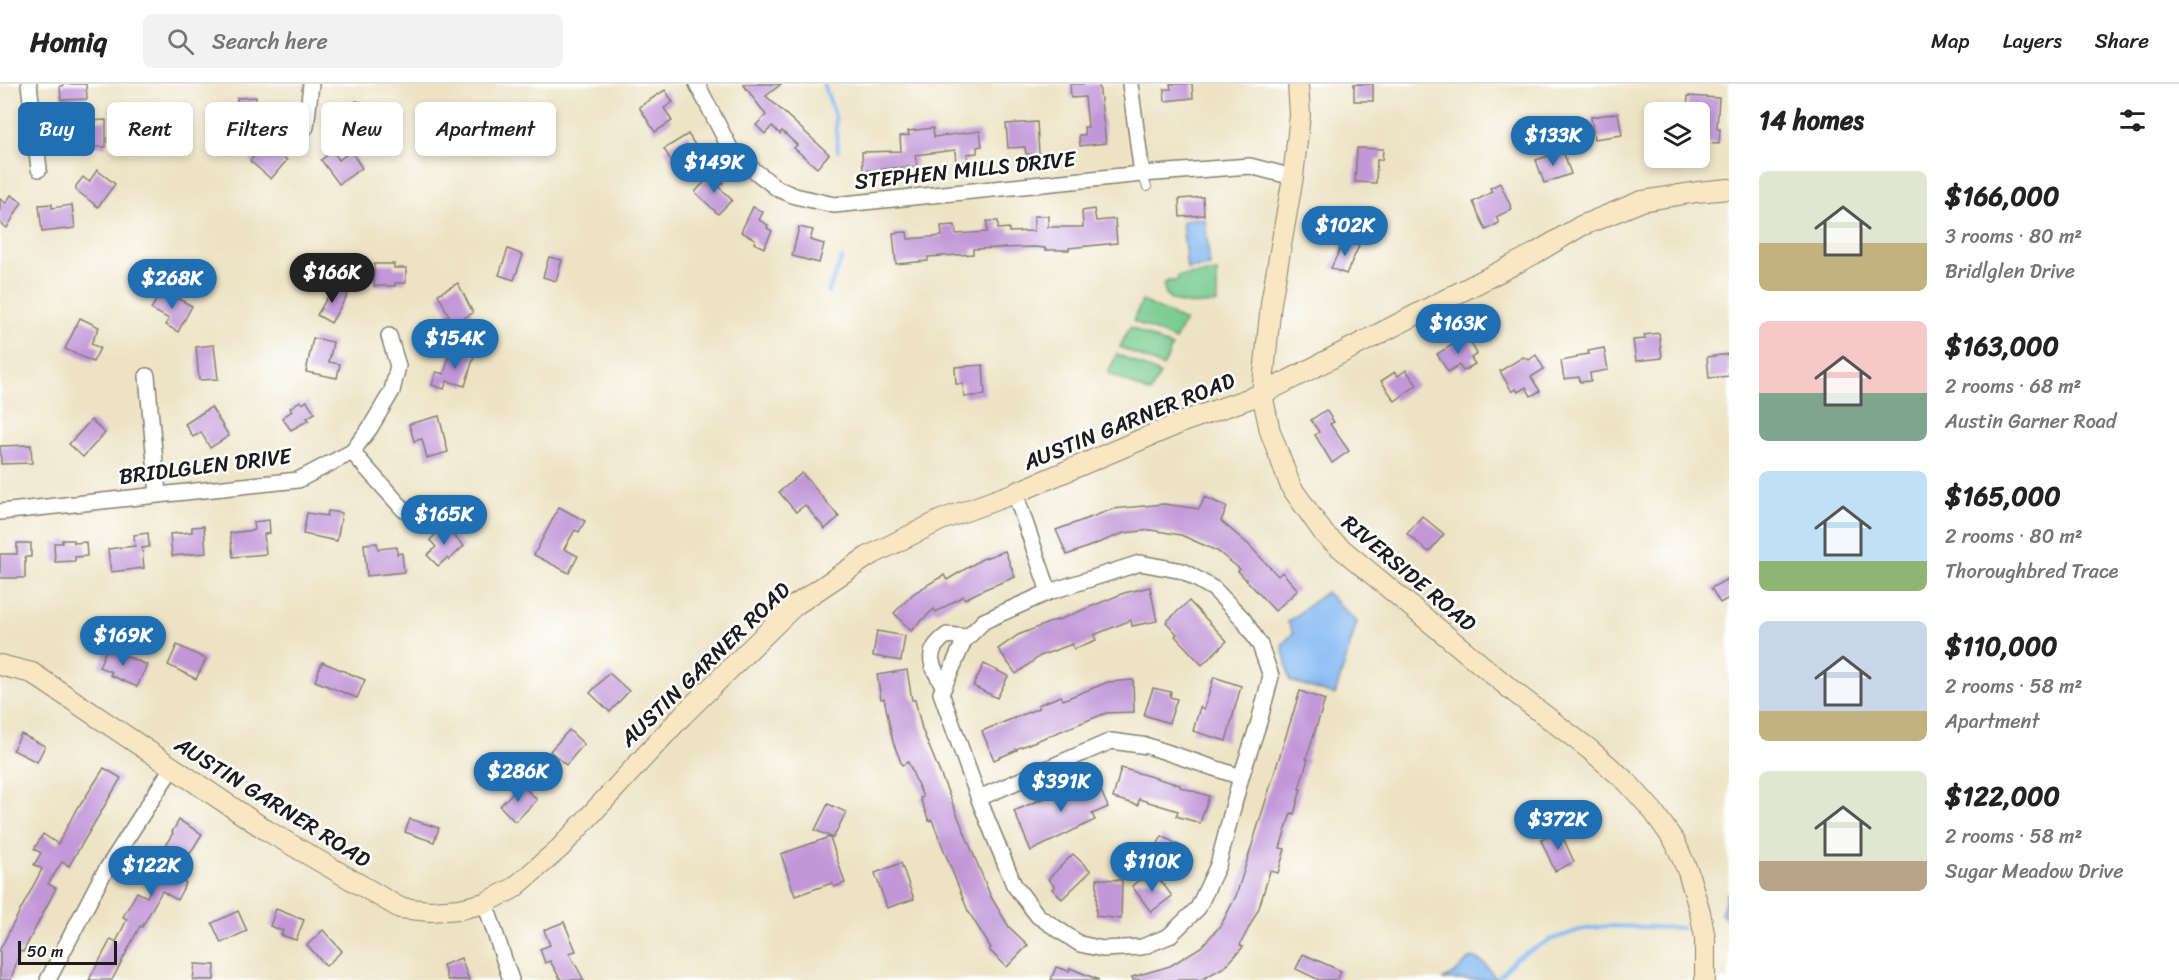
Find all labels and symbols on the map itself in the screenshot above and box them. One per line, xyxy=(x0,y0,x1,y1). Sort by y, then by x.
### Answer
pin: $133K xyxy=(1511,116,1595,167)
street label: STEPHEN MILLS DRIVE xyxy=(852,139,1079,201)
pin: $149K xyxy=(672,143,756,194)
pin: $102K xyxy=(1303,206,1387,257)
pin: $166K xyxy=(290,253,374,304)
pin: $268K xyxy=(130,259,214,310)
pin: $163K xyxy=(1416,304,1500,355)
pin: $154K xyxy=(413,319,497,370)
street label: AUSTIN GARNER ROAD xyxy=(1016,361,1241,482)
street label: BRIDLGLEN DRIVE xyxy=(117,436,295,496)
pin: $165K xyxy=(402,495,486,546)
street label: RIVERSIDE ROAD xyxy=(1333,504,1486,642)
street label: AUSTIN GARNER ROAD xyxy=(610,572,800,757)
pin: $169K xyxy=(81,616,165,667)
street label: AUSTIN GARNER ROAD xyxy=(166,725,379,878)
pin: $286K xyxy=(476,752,560,803)
pin: $391K xyxy=(1019,762,1103,813)
pin: $372K xyxy=(1516,800,1600,851)
pin: $110K xyxy=(1110,842,1194,893)
pin: $122K xyxy=(109,846,193,897)
scale bar xyxy=(18,938,117,966)

